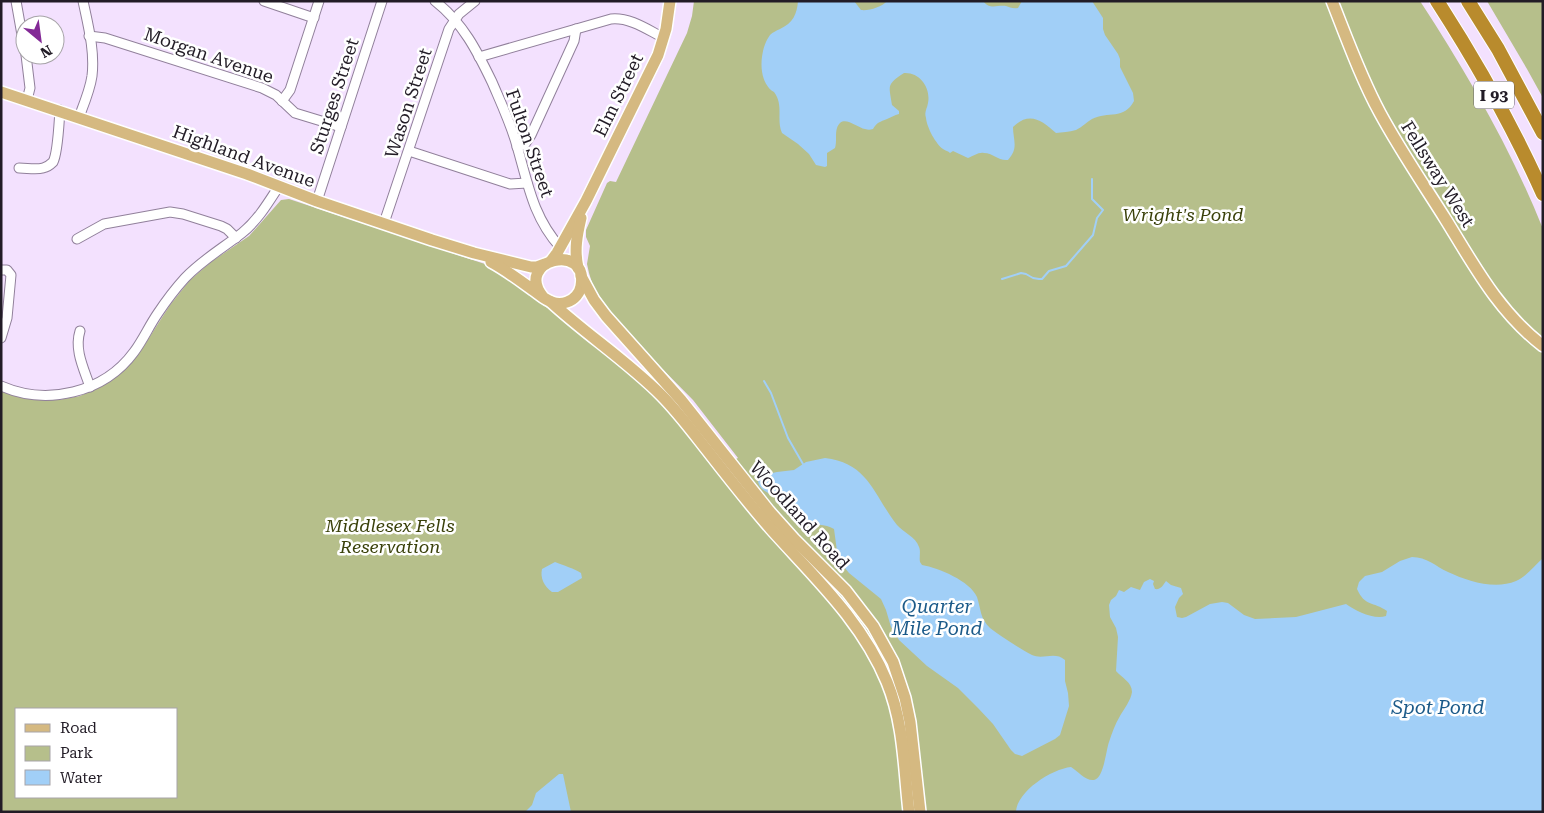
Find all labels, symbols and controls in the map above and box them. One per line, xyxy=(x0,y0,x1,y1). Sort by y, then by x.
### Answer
north arrow xyxy=(15,15,65,65)
street label: Morgan Avenue xyxy=(141,23,277,87)
street label: Sturges Street xyxy=(305,35,363,157)
text: N xyxy=(38,42,55,61)
street label: Wason Street xyxy=(380,45,436,161)
street label: Elm Street xyxy=(589,50,647,140)
road number: I 93 xyxy=(1474,82,1514,108)
street label: Fulton Street xyxy=(502,86,558,200)
street label: Fellsway West xyxy=(1397,117,1479,231)
street label: Highland Avenue xyxy=(170,121,318,192)
park label: Wright's Pond xyxy=(1122,204,1244,225)
street label: Woodland Road xyxy=(746,457,854,574)
park label: Middlesex Fells Reservation xyxy=(324,515,455,557)
water label: Quarter Mile Pond xyxy=(891,595,983,640)
water label: Spot Pond xyxy=(1391,696,1485,719)
legend xyxy=(15,708,178,798)
text: Road xyxy=(60,719,97,737)
text: Park xyxy=(60,744,94,762)
text: Water xyxy=(60,769,102,787)

